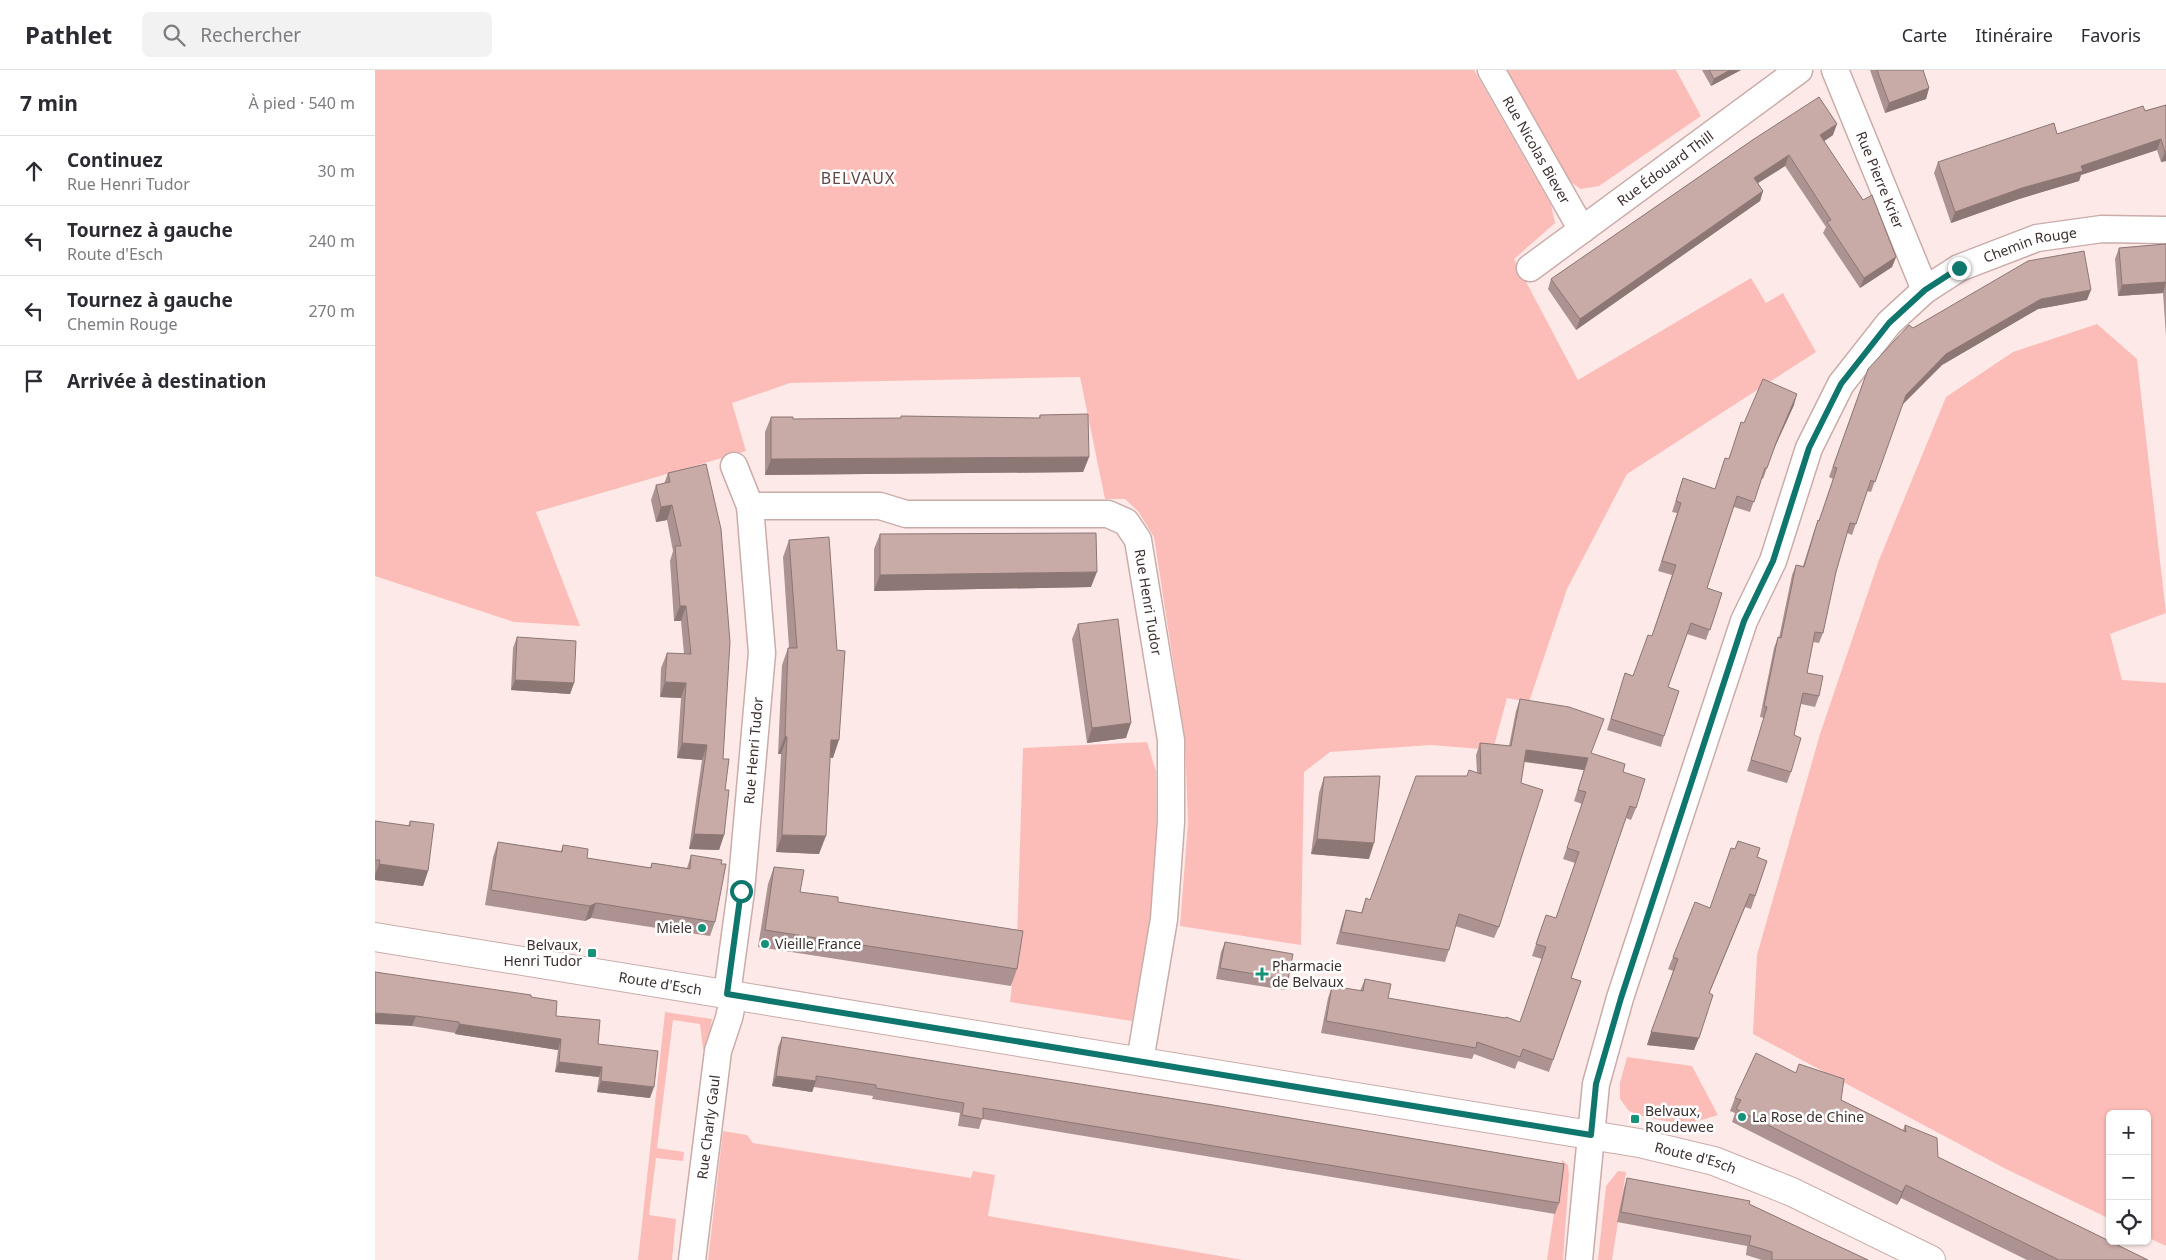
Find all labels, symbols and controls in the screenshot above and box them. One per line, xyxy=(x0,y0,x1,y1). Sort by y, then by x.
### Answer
search box xyxy=(142,12,492,57)
text: Pathlet xyxy=(25,18,112,51)
icon: search xyxy=(160,21,188,49)
text: Rechercher xyxy=(200,22,301,48)
text: Carte xyxy=(1902,23,1947,47)
text: Itinéraire xyxy=(1975,23,2053,47)
text: Favoris xyxy=(2081,23,2141,47)
text: 7 min xyxy=(20,89,78,117)
text: À pied · 540 m xyxy=(249,92,355,114)
street label: Rue Nicolas Biever xyxy=(1499,92,1575,207)
street label: Rue Édouard Thill xyxy=(1613,126,1717,210)
street label: Rue Pierre Krier xyxy=(1852,128,1909,232)
text: Continuez xyxy=(67,147,163,173)
icon: ahead xyxy=(20,157,48,185)
text: 30 m xyxy=(318,160,355,182)
district label: BELVAUX xyxy=(821,167,895,189)
text: Rue Henri Tudor xyxy=(67,173,190,195)
text: Tournez à gauche xyxy=(67,217,233,243)
street label: Chemin Rouge xyxy=(1980,223,2078,267)
icon: left xyxy=(20,227,48,255)
text: 240 m xyxy=(308,230,355,252)
text: Route d'Esch xyxy=(67,243,163,265)
route end xyxy=(1948,257,1971,280)
text: Tournez à gauche xyxy=(67,287,233,313)
icon: left xyxy=(20,297,48,325)
text: 270 m xyxy=(308,300,355,322)
text: Chemin Rouge xyxy=(67,313,178,335)
icon: arrive xyxy=(20,367,48,395)
text: Arrivée à destination xyxy=(67,368,266,394)
street label: Rue Henri Tudor xyxy=(1131,548,1167,657)
street label: Rue Henri Tudor xyxy=(739,696,767,805)
route start xyxy=(730,880,753,903)
place label: Miele xyxy=(656,918,692,937)
marker: Miele xyxy=(696,922,708,934)
place label: Vieille France xyxy=(775,934,861,953)
place label: Belvaux, Henri Tudor xyxy=(503,935,582,970)
marker: Vieille France xyxy=(759,938,771,950)
marker: Belvaux, Henri Tudor xyxy=(586,947,598,959)
place label: Pharmacie de Belvaux xyxy=(1272,956,1344,991)
street label: Route d'Esch xyxy=(617,967,703,999)
marker: Pharmacie de Belvaux xyxy=(1256,968,1268,980)
street label: Rue Charly Gaul xyxy=(692,1074,724,1180)
place label: Belvaux, Roudewee xyxy=(1645,1101,1714,1136)
place label: La Rose de Chine xyxy=(1752,1107,1864,1126)
map controls xyxy=(2106,1110,2151,1245)
button: + xyxy=(2106,1110,2151,1155)
marker: La Rose de Chine xyxy=(1736,1111,1748,1123)
marker: Belvaux, Roudewee xyxy=(1629,1113,1641,1125)
street label: Route d'Esch xyxy=(1653,1137,1739,1178)
button: − xyxy=(2106,1155,2151,1200)
button: locate xyxy=(2106,1200,2151,1245)

